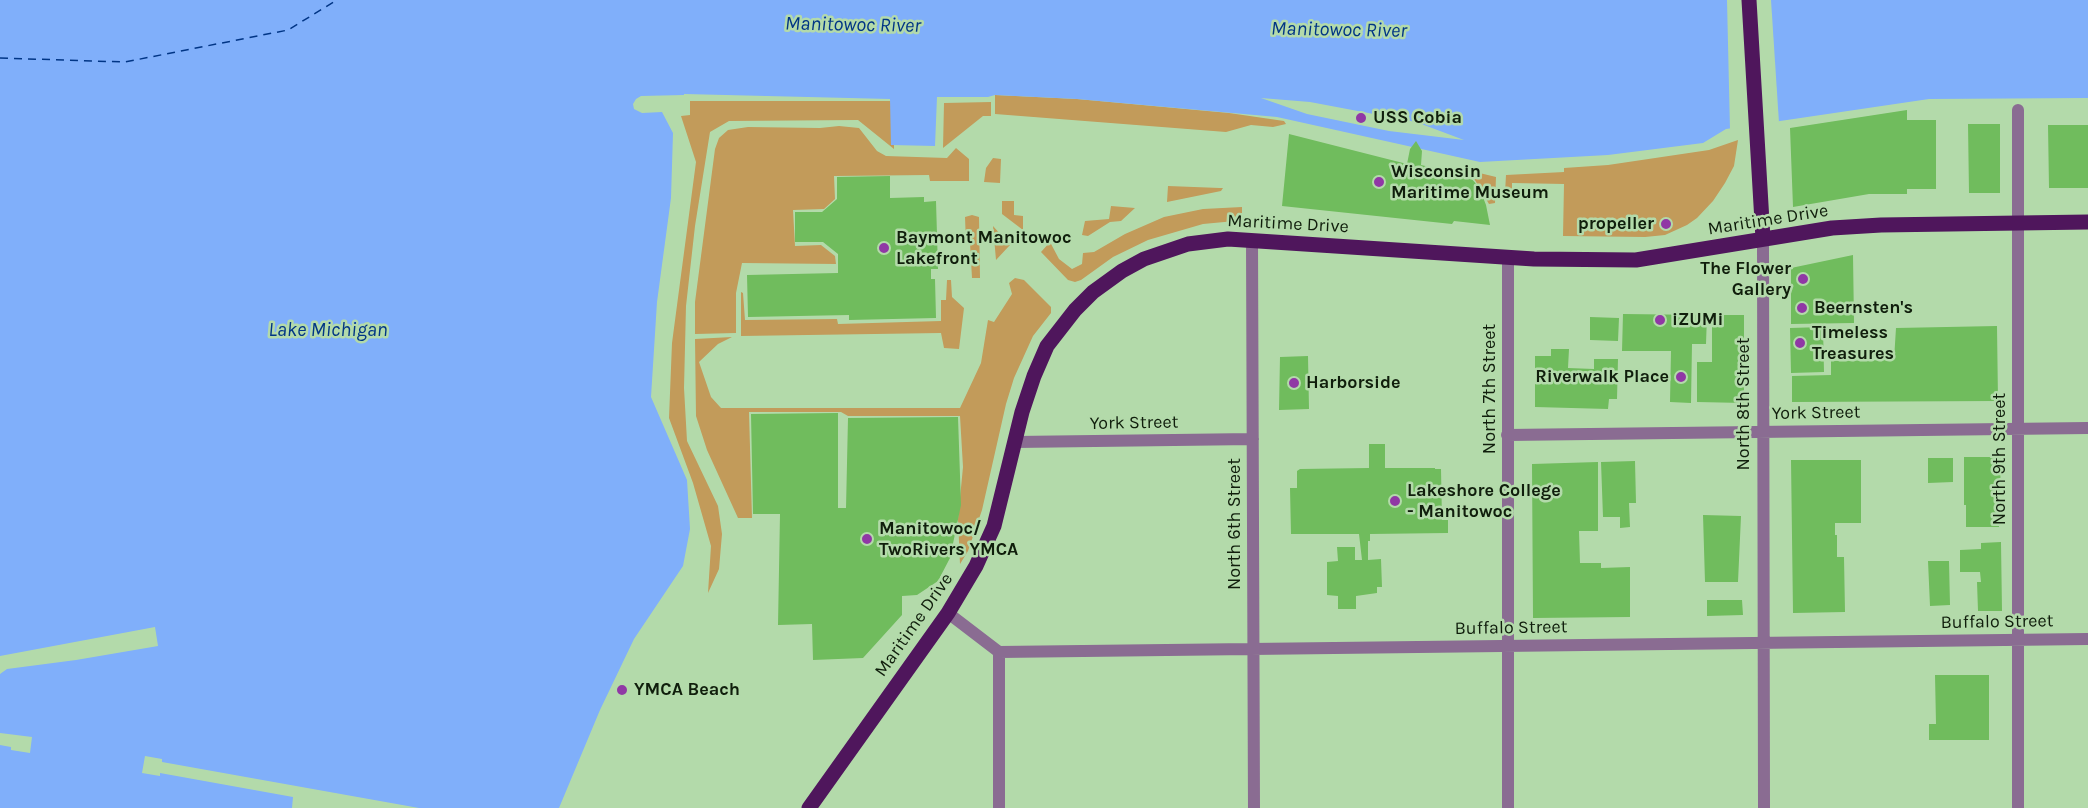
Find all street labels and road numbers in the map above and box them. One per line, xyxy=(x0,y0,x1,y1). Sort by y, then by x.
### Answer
street label: Maritime Drive xyxy=(1706,200,1830,240)
street label: Maritime Drive xyxy=(1227,210,1349,238)
street label: North 7th Street xyxy=(1479,324,1501,454)
street label: North 8th Street xyxy=(1733,338,1755,470)
street label: North 9th Street xyxy=(1989,393,2011,525)
street label: York Street xyxy=(1771,401,1861,425)
street label: York Street xyxy=(1089,411,1179,435)
street label: North 6th Street xyxy=(1224,458,1246,590)
street label: Maritime Drive xyxy=(870,569,958,681)
street label: Buffalo Street xyxy=(1940,610,2054,634)
street label: Buffalo Street xyxy=(1454,616,1568,640)

